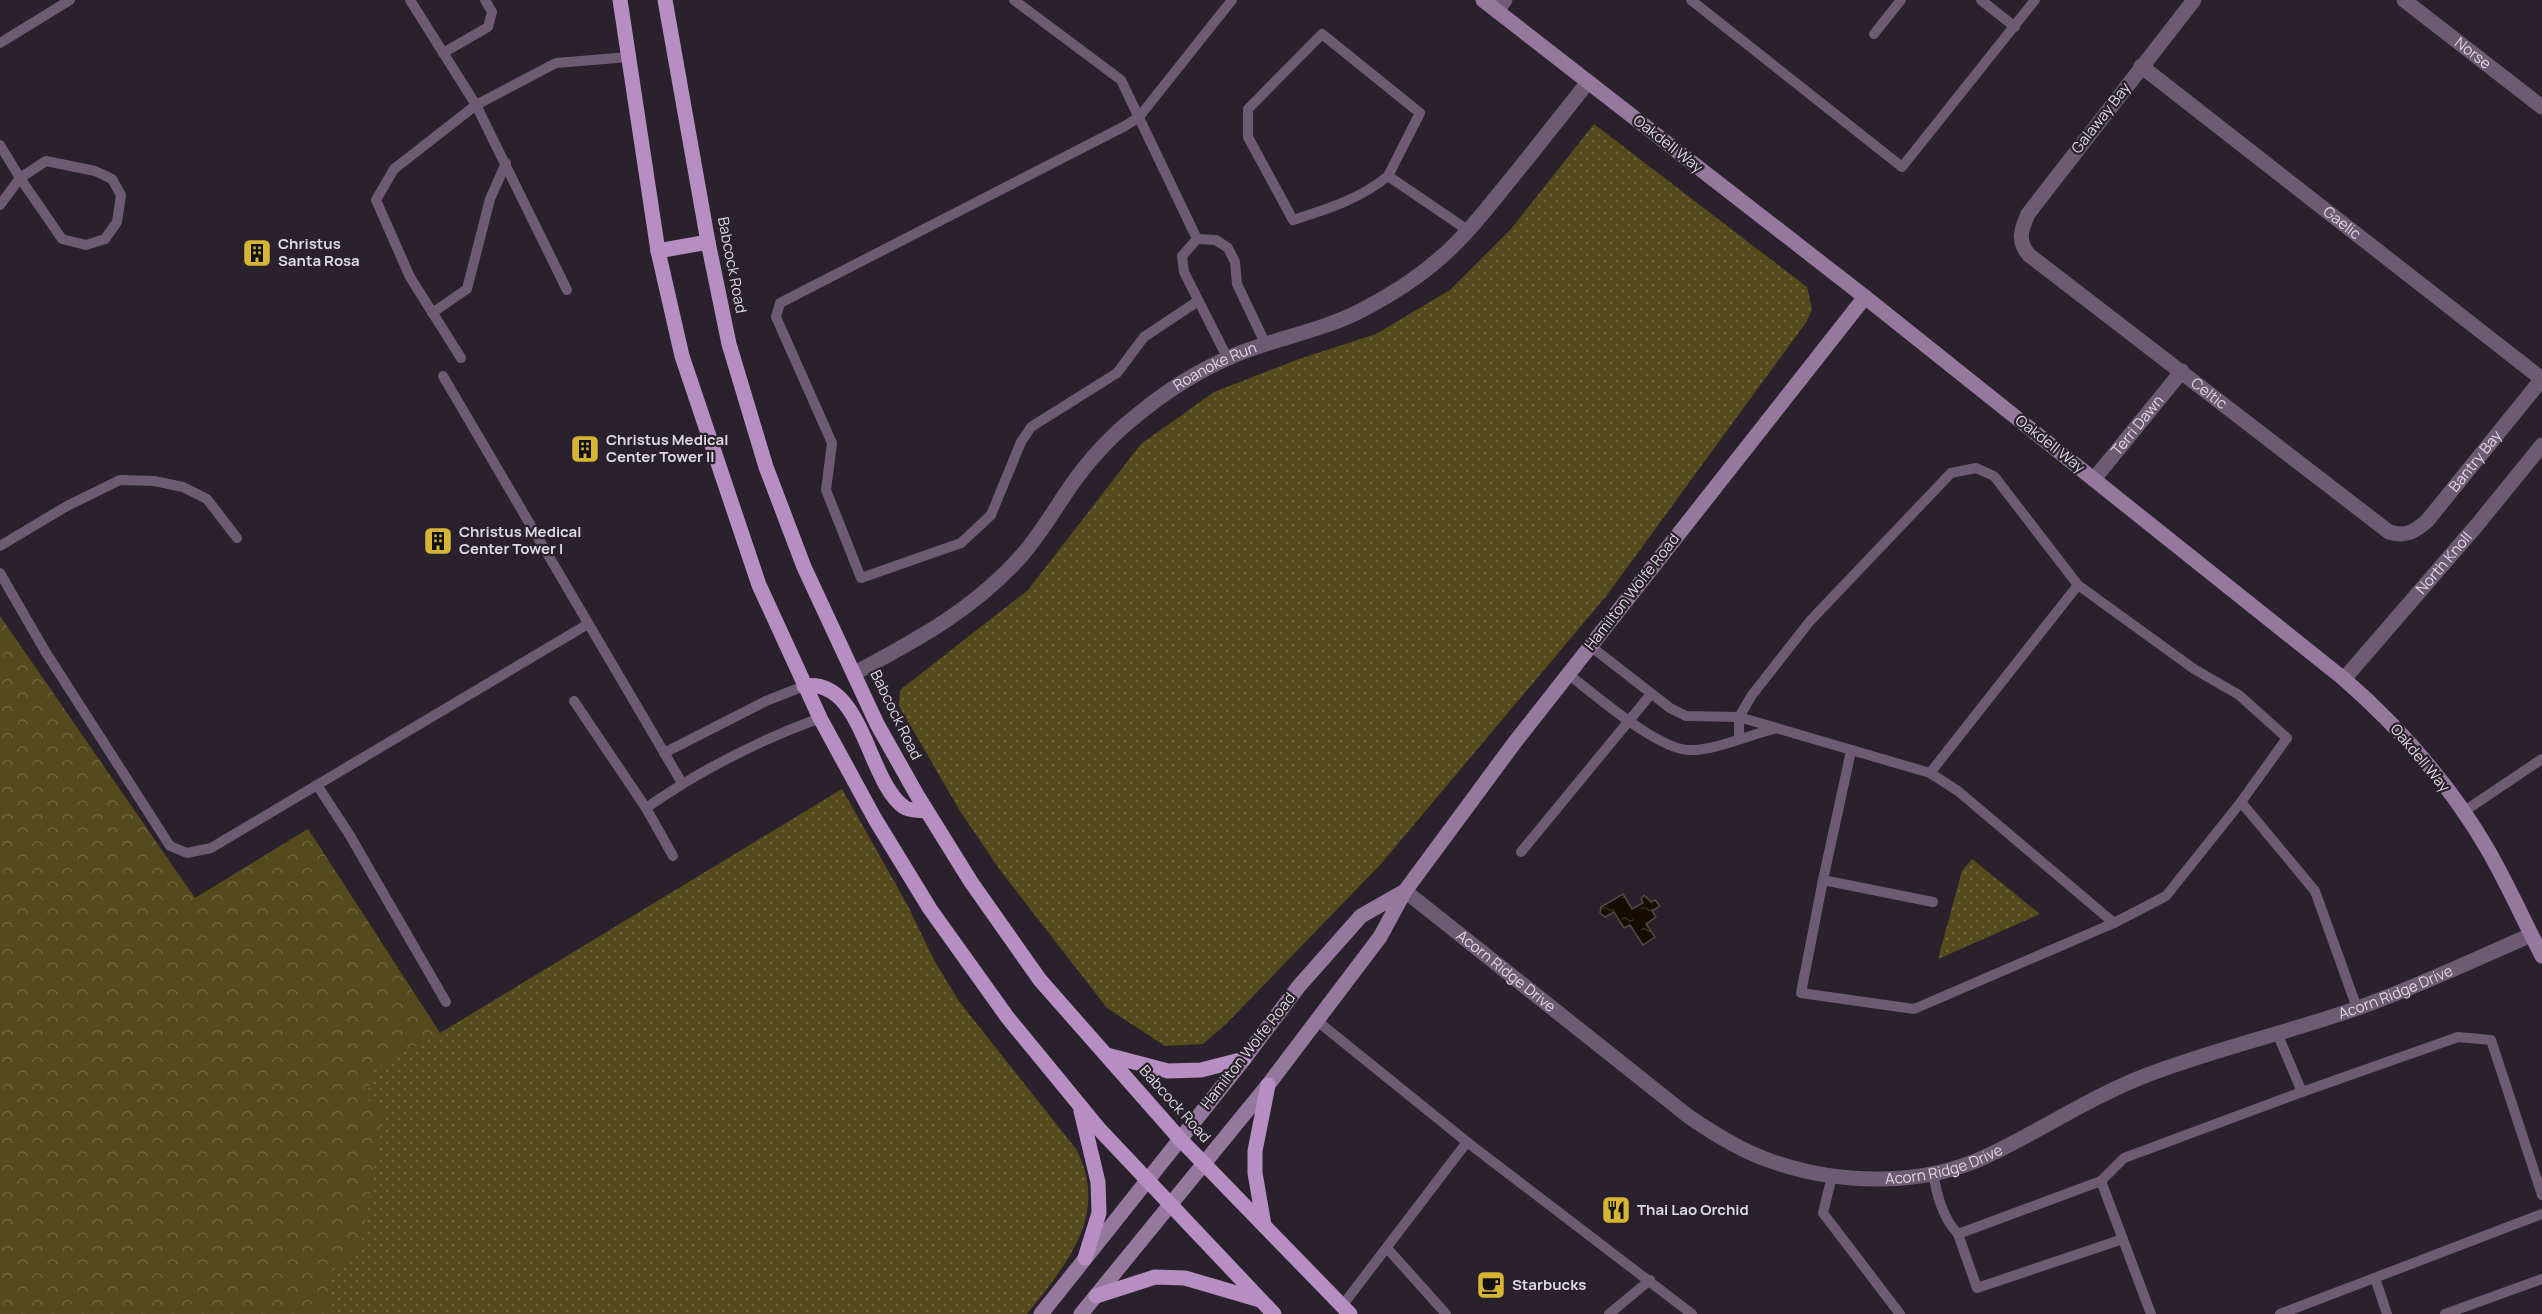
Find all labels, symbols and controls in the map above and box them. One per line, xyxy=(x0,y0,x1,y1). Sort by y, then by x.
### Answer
street label: Norse xyxy=(2450,32,2496,74)
street label: Galaway Bay xyxy=(2066,78,2135,158)
street label: Oakdell Way xyxy=(1629,110,1708,178)
street label: Gaelic xyxy=(2319,201,2366,244)
street label: Babcock Road xyxy=(713,215,752,315)
place label: Christus Santa Rosa xyxy=(278,233,360,271)
building icon: Christus Santa Rosa xyxy=(241,237,273,269)
street label: Roanoke Run xyxy=(1169,337,1259,396)
street label: Celtic xyxy=(2187,372,2232,414)
street label: Terri Dawn xyxy=(2106,390,2168,460)
street label: Oakdell Way xyxy=(2011,410,2090,478)
street label: Bantry Bay xyxy=(2444,426,2506,496)
place label: Christus Medical Center Tower II xyxy=(606,429,728,467)
building icon: Christus Medical Center Tower II xyxy=(569,433,601,465)
place label: Christus Medical Center Tower I xyxy=(459,521,581,559)
building icon: Christus Medical Center Tower I xyxy=(422,525,454,557)
street label: North Knoll xyxy=(2411,527,2476,599)
street label: Hamilton Wolfe Road xyxy=(1579,529,1684,654)
street label: Babcock Road xyxy=(866,666,927,763)
street label: Oakdell Way xyxy=(2386,719,2455,796)
street label: Acorn Ridge Drive xyxy=(1452,925,1561,1017)
street label: Acorn Ridge Drive xyxy=(2335,960,2456,1024)
street label: Hamilton Wolfe Road xyxy=(1195,988,1300,1113)
street label: Babcock Road xyxy=(1135,1060,1216,1147)
street label: Acorn Ridge Drive xyxy=(1885,1139,2006,1189)
restaurant icon: Thai Lao Orchid xyxy=(1600,1194,1632,1226)
place label: Thai Lao Orchid xyxy=(1637,1199,1749,1220)
cafe icon: Starbucks xyxy=(1475,1269,1507,1301)
place label: Starbucks xyxy=(1512,1274,1586,1295)

